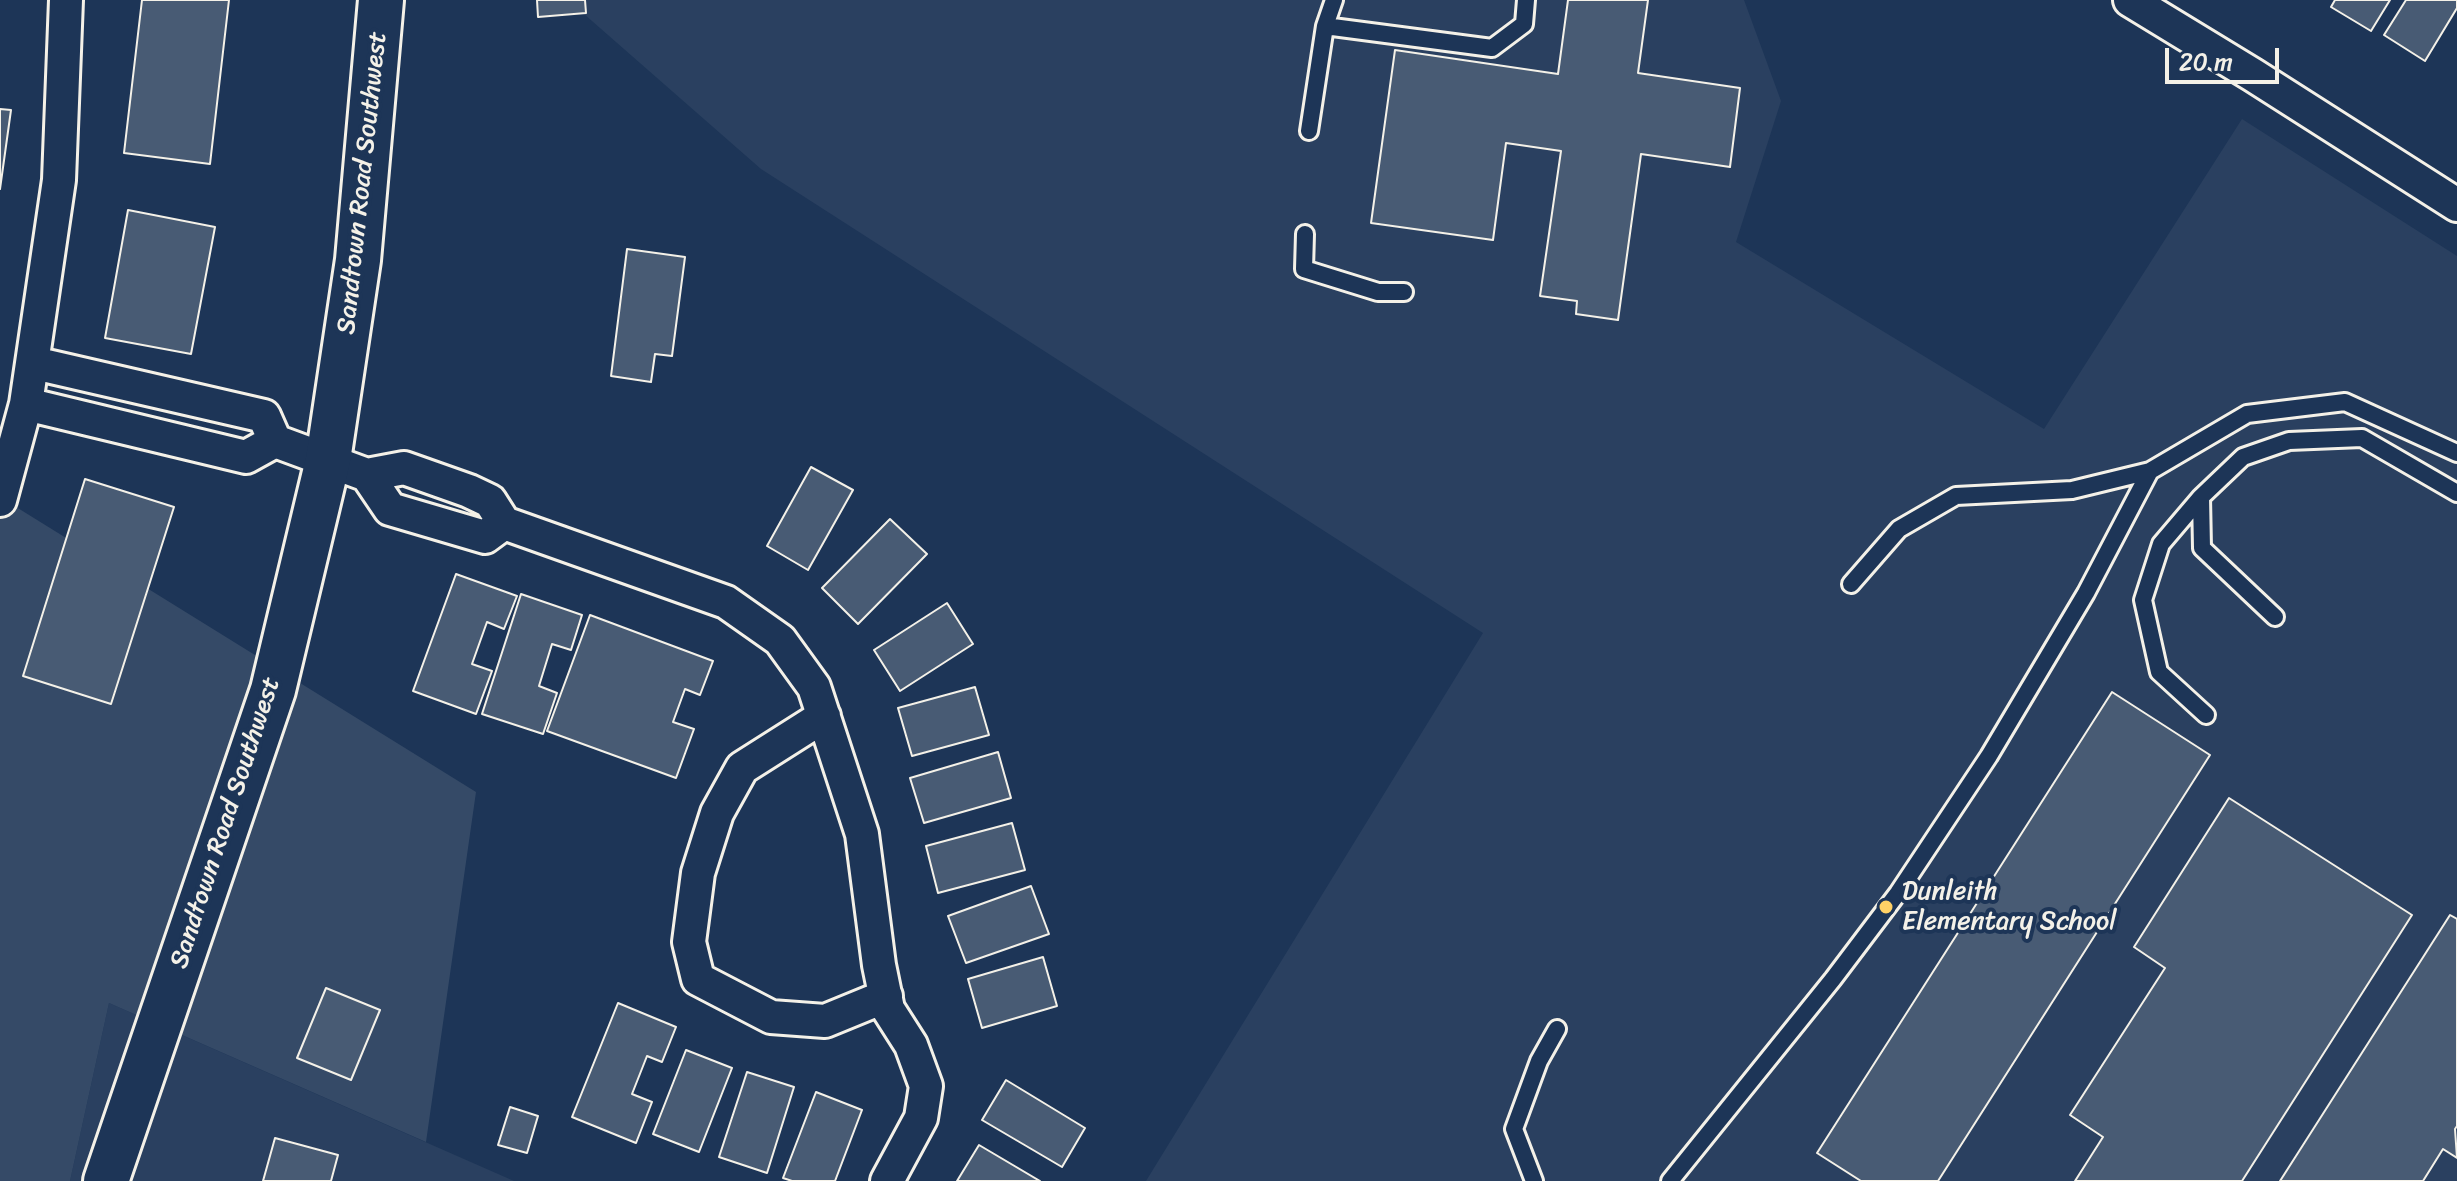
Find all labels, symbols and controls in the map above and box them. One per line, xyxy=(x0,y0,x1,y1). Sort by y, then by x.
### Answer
street label: Sandtown Road Southwest xyxy=(332,30,394,336)
scale bar xyxy=(2169,32,2283,82)
text: 20 m xyxy=(2179,41,2233,83)
street label: Sandtown Road Southwest xyxy=(164,673,288,973)
place label: Dunleith Elementary School xyxy=(1902,876,2117,938)
marker: Dunleith Elementary School xyxy=(1877,898,1895,916)

